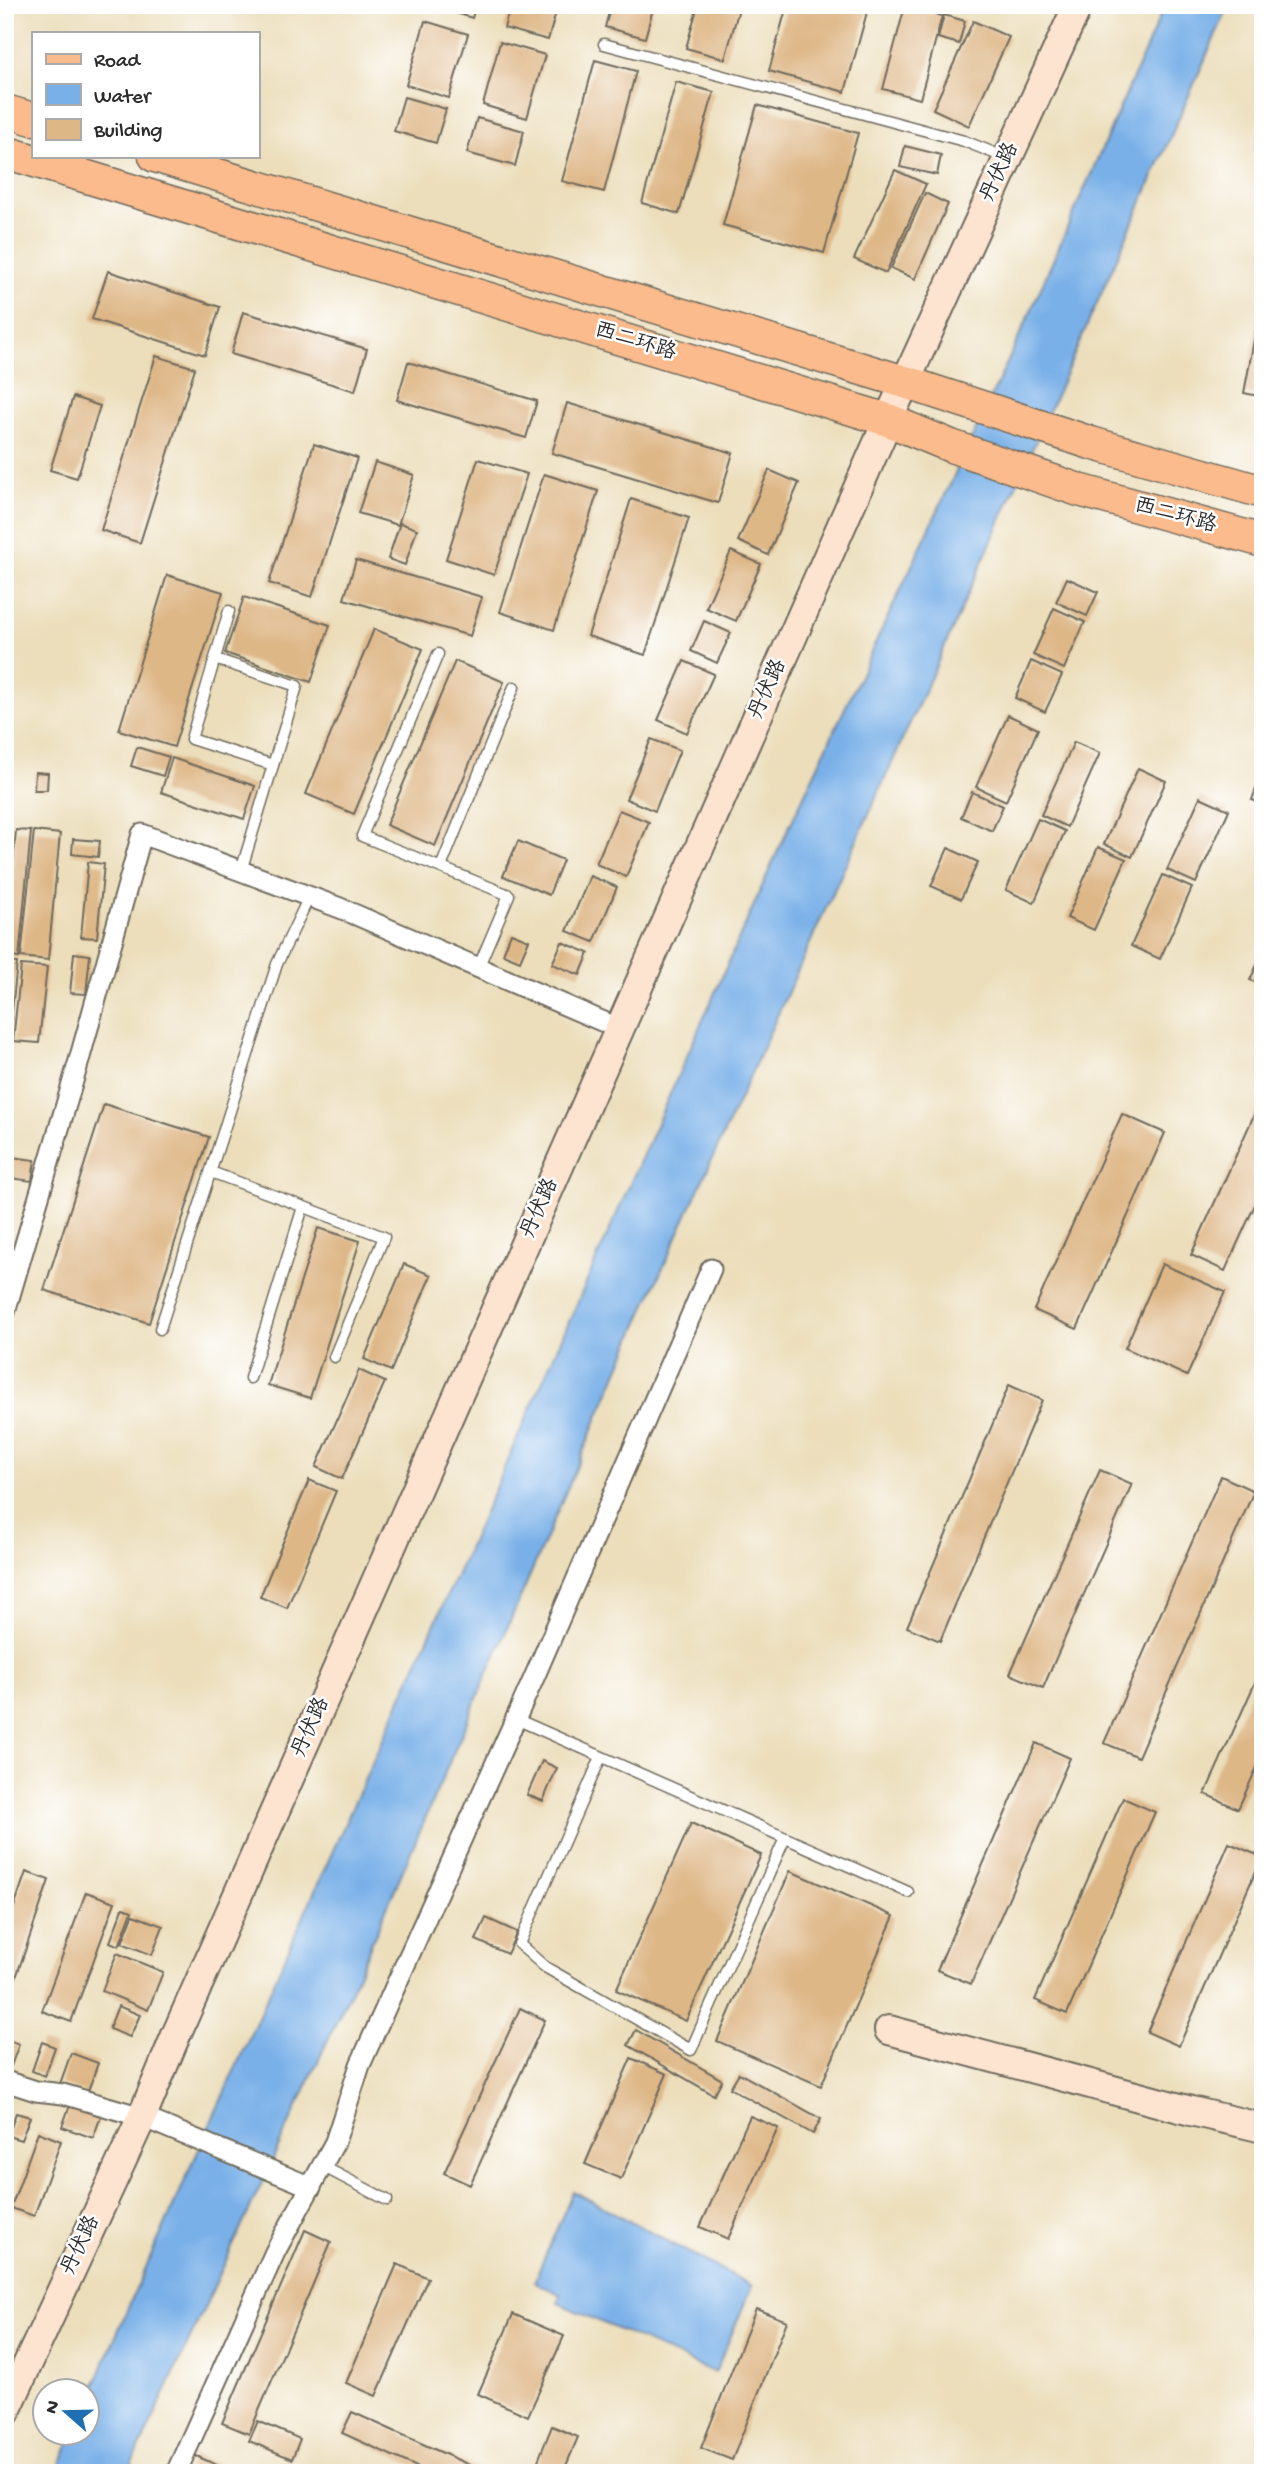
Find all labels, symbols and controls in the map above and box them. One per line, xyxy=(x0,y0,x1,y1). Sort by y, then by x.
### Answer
legend xyxy=(32,32,259,158)
text: Road xyxy=(94,50,142,75)
text: Water xyxy=(94,86,152,111)
text: Building xyxy=(93,120,163,145)
street label: 丹伏路 xyxy=(975,138,1026,207)
street label: 西二环路 xyxy=(591,317,679,367)
street label: 西二环路 xyxy=(1131,492,1219,540)
street label: 丹伏路 xyxy=(743,655,793,724)
street label: 丹伏路 xyxy=(515,1174,565,1243)
street label: 丹伏路 xyxy=(286,1693,336,1762)
street label: 丹伏路 xyxy=(56,2211,107,2280)
north arrow xyxy=(32,2376,102,2446)
text: N xyxy=(40,2398,66,2417)

